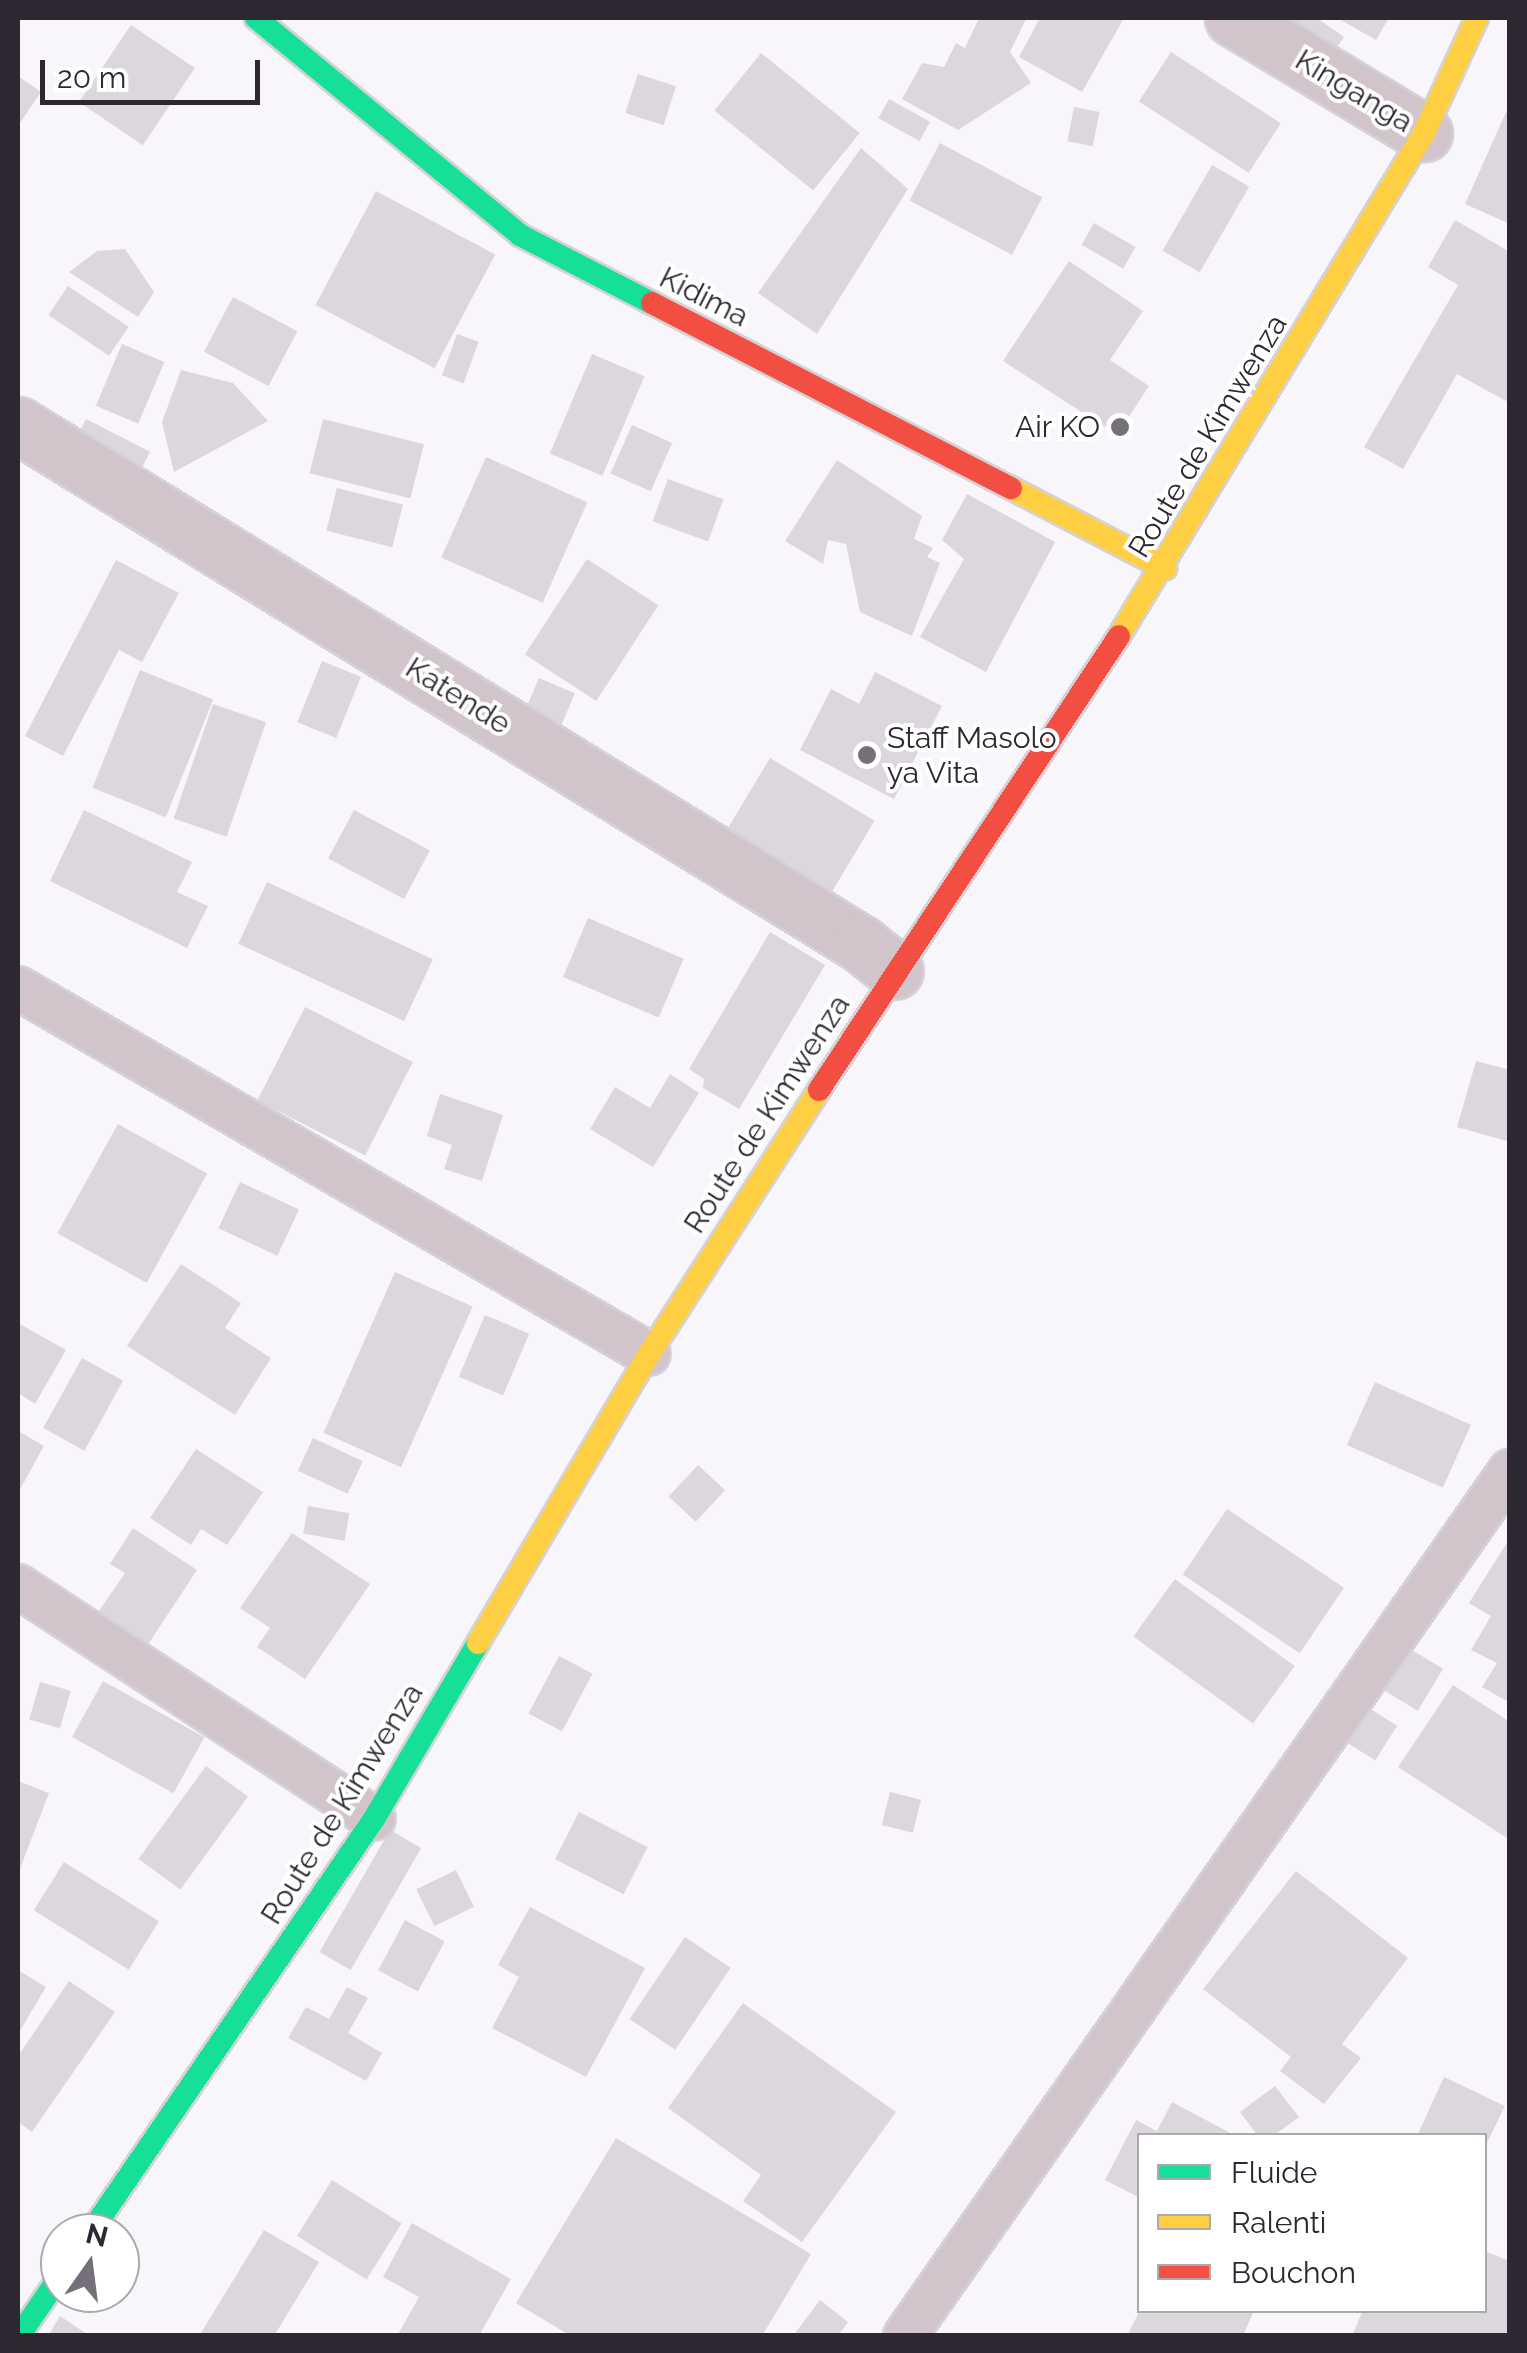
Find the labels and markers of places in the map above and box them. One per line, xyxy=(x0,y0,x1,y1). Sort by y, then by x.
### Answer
place label: Air KO xyxy=(1014,409,1100,445)
marker: Air KO xyxy=(1109,416,1131,438)
place label: Staff Masolo ya Vita xyxy=(887,720,1057,790)
marker: Staff Masolo ya Vita xyxy=(856,744,878,766)

